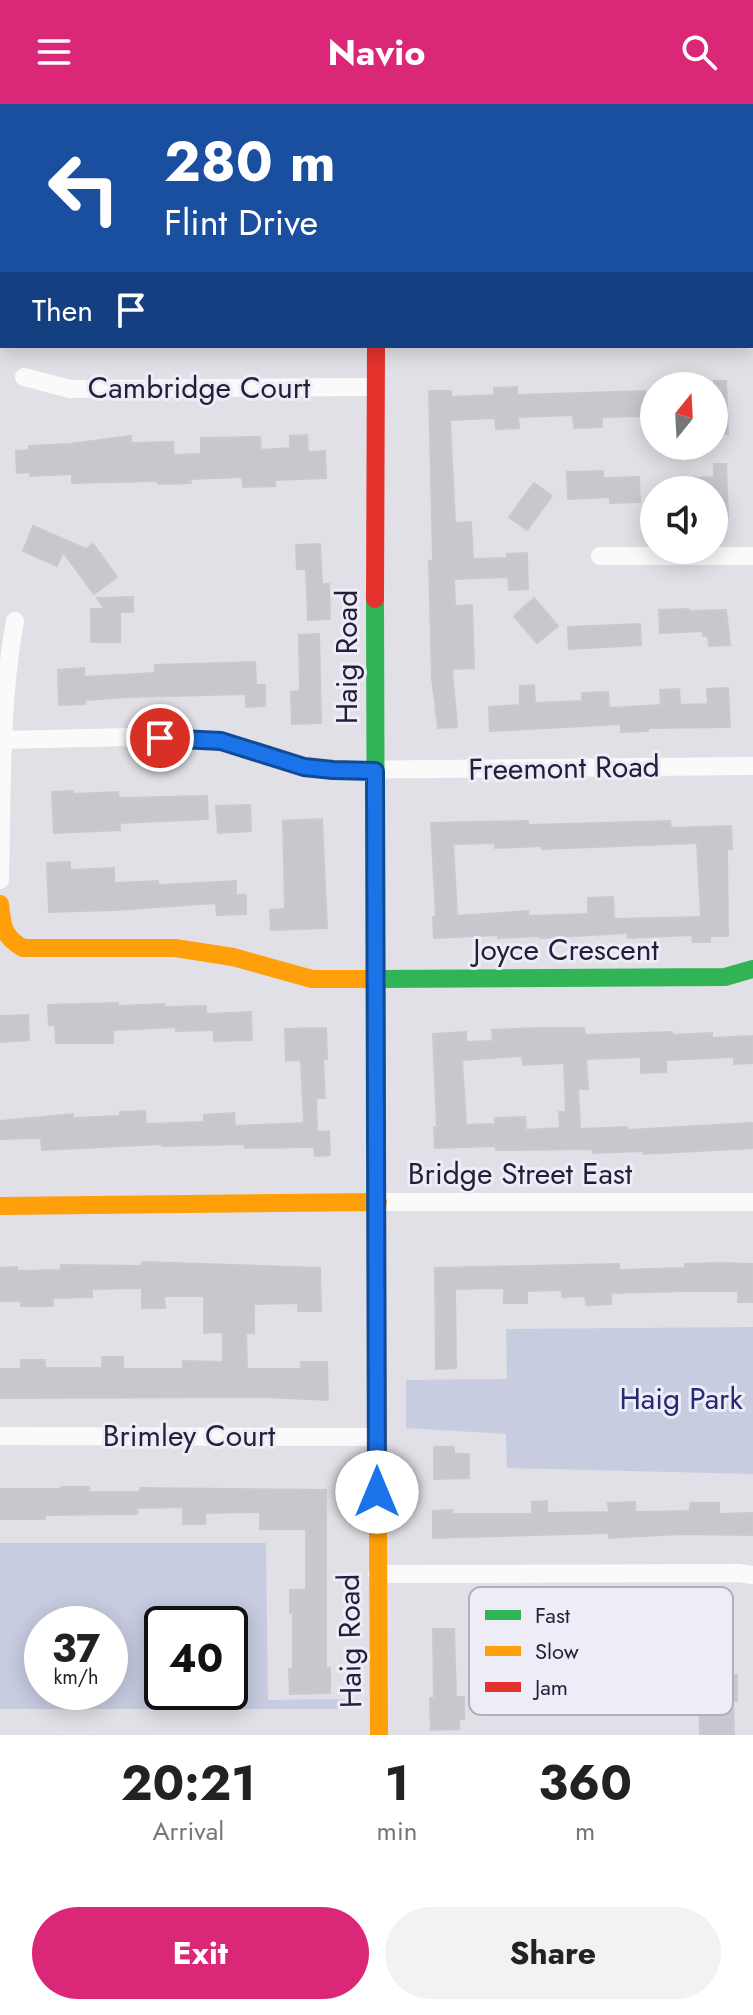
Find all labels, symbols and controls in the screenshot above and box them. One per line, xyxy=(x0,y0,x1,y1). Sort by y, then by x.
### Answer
text: Navio xyxy=(328,26,425,78)
icon: menu xyxy=(32,30,76,74)
icon: search xyxy=(677,30,721,74)
text: 280 m xyxy=(164,121,336,202)
icon: left xyxy=(32,136,136,240)
text: Flint Drive xyxy=(164,196,318,248)
icon: arrive xyxy=(109,288,153,332)
text: Then xyxy=(32,289,93,332)
street label: Cambridge Court xyxy=(88,366,311,409)
north arrow xyxy=(640,372,728,460)
map controls xyxy=(640,372,728,564)
button: sound xyxy=(640,476,728,564)
street label: Haig Road xyxy=(325,590,368,724)
pin xyxy=(126,704,194,772)
icon: arrive xyxy=(138,716,182,760)
street label: Freemont Road xyxy=(468,744,660,791)
street label: Joyce Crescent xyxy=(469,928,659,971)
street label: Bridge Street East xyxy=(408,1152,633,1195)
park label: Haig Park xyxy=(619,1377,743,1420)
street label: Brimley Court xyxy=(103,1414,276,1457)
position arrow xyxy=(335,1450,419,1534)
street label: Haig Road xyxy=(327,1573,372,1709)
legend xyxy=(469,1587,733,1715)
text: Fast xyxy=(535,1599,571,1631)
speed limit sign: 40 xyxy=(144,1606,248,1710)
text: 37 xyxy=(52,1619,100,1677)
text: Slow xyxy=(535,1635,579,1667)
text: km/h xyxy=(53,1663,99,1692)
text: Jam xyxy=(532,1671,568,1703)
text: 20:21 xyxy=(121,1749,256,1818)
text: 1 xyxy=(385,1749,409,1818)
text: 360 xyxy=(538,1749,632,1818)
text: Arrival xyxy=(152,1812,224,1850)
text: min xyxy=(377,1812,417,1850)
text: m xyxy=(575,1812,595,1850)
button: Exit xyxy=(32,1907,369,1999)
button: Share xyxy=(385,1907,721,1999)

